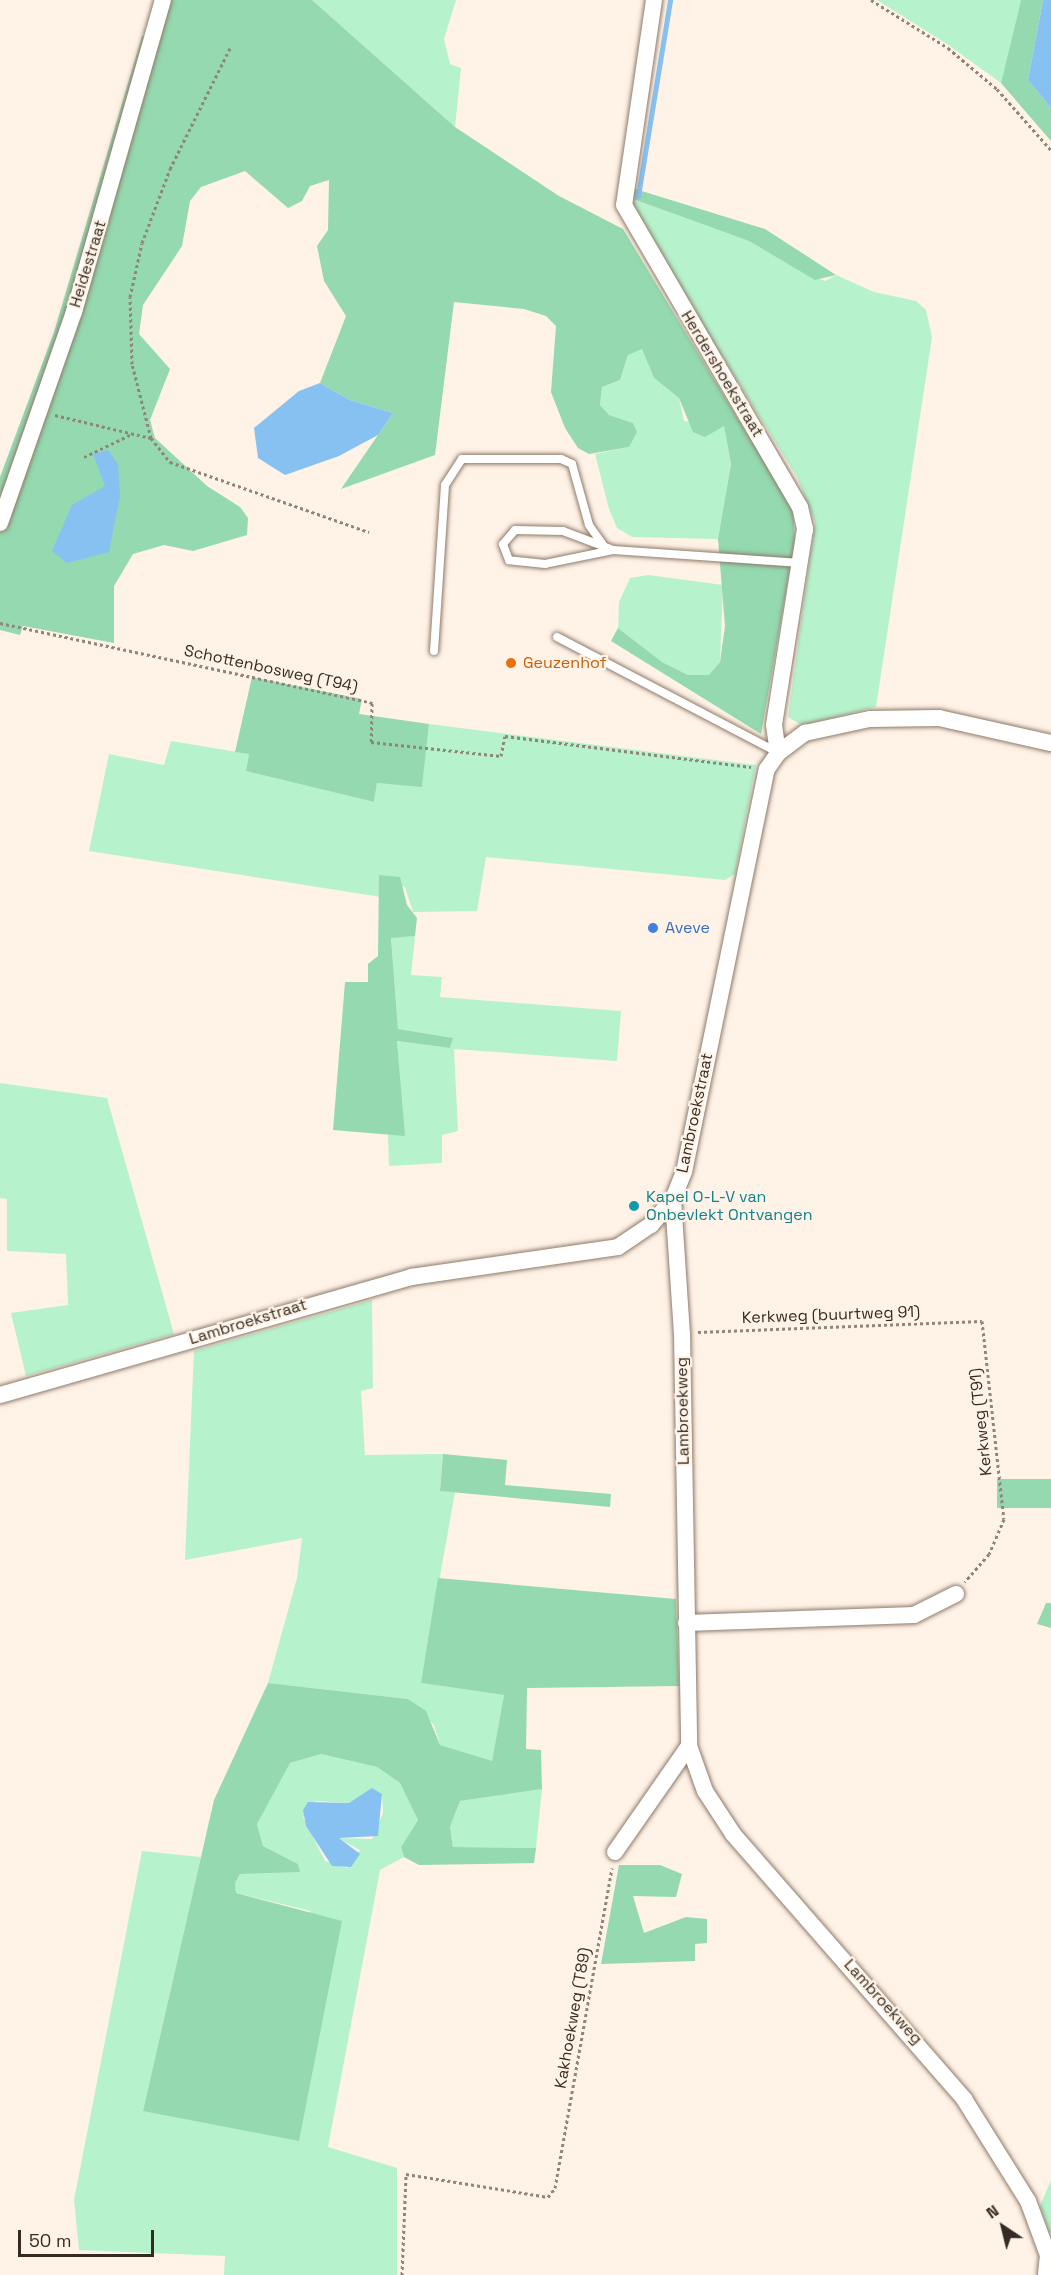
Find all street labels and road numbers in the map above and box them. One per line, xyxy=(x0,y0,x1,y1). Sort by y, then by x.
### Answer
street label: Heidestraat xyxy=(66,218,110,310)
street label: Herdershoekstraat xyxy=(677,307,767,441)
street label: Schottenbosweg (T94) xyxy=(182,641,360,697)
street label: Lambroekstraat xyxy=(673,1051,717,1175)
street label: Lambroekstraat xyxy=(187,1295,309,1349)
street label: Kerkweg (buurtweg 91) xyxy=(742,1302,920,1328)
street label: Lambroekweg xyxy=(672,1357,694,1465)
street label: Kerkweg (T91) xyxy=(966,1367,996,1477)
street label: Kakhoekweg (T89) xyxy=(551,1946,595,2090)
street label: Lambroekweg xyxy=(840,1955,926,2049)

